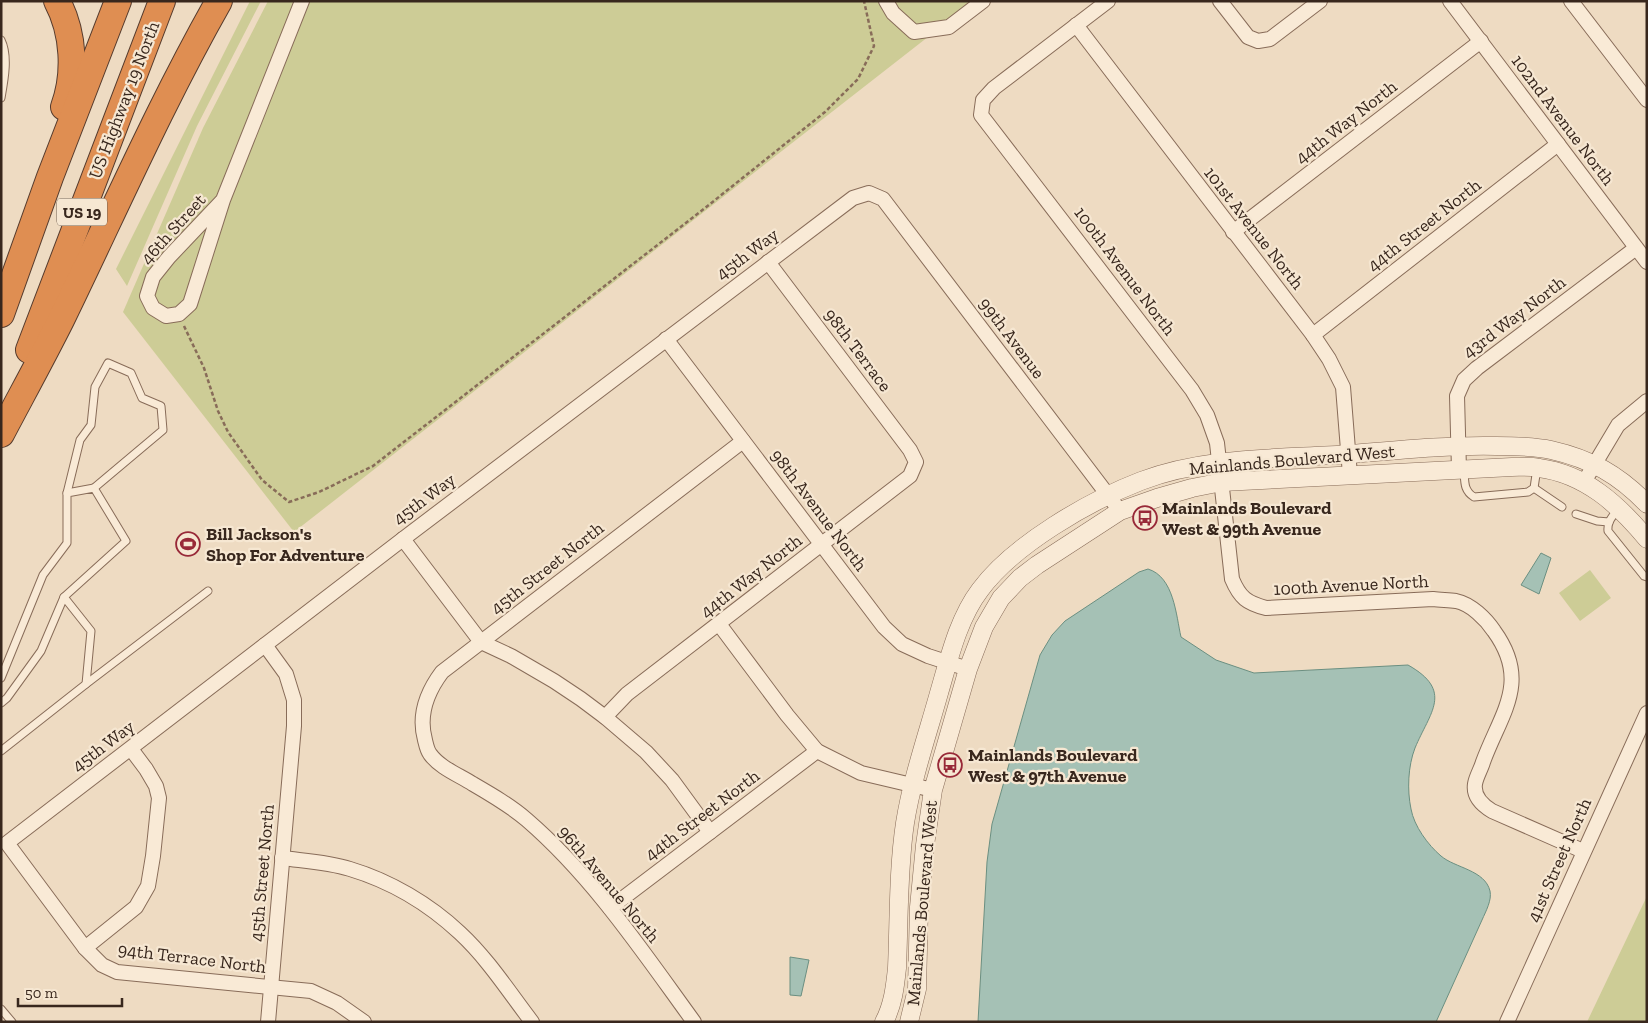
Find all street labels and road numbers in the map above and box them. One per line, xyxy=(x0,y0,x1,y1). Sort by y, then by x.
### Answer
street label: US Highway 19 North xyxy=(84,18,164,182)
street label: 102nd Avenue North xyxy=(1507,50,1619,190)
street label: 44th Way North xyxy=(1291,75,1401,169)
street label: 101st Avenue North xyxy=(1199,162,1309,294)
street label: 44th Street North xyxy=(1363,174,1485,276)
street label: 46th Street xyxy=(136,189,211,269)
road number: US 19 xyxy=(57,198,107,226)
street label: 100th Avenue North xyxy=(1069,202,1181,340)
street label: 45th Way xyxy=(711,223,783,285)
street label: 43rd Way North xyxy=(1458,271,1570,363)
street label: 99th Avenue xyxy=(974,293,1050,383)
street label: 98th Terrace xyxy=(820,304,896,396)
street label: Mainlands Boulevard West xyxy=(1188,440,1396,480)
street label: 98th Avenue North xyxy=(766,445,872,575)
street label: 45th Way xyxy=(388,468,460,530)
street label: 45th Street North xyxy=(486,517,608,619)
street label: 44th Way North xyxy=(696,529,806,623)
street label: 100th Avenue North xyxy=(1273,570,1429,600)
street label: 45th Way xyxy=(67,715,139,777)
street label: 44th Street North xyxy=(640,765,764,865)
street label: 41st Street North xyxy=(1522,795,1596,925)
street label: Mainlands Boulevard West xyxy=(902,799,942,1007)
street label: 45th Street North xyxy=(245,804,279,942)
street label: 96th Avenue North xyxy=(553,821,665,947)
street label: 94th Terrace North xyxy=(117,938,267,978)

